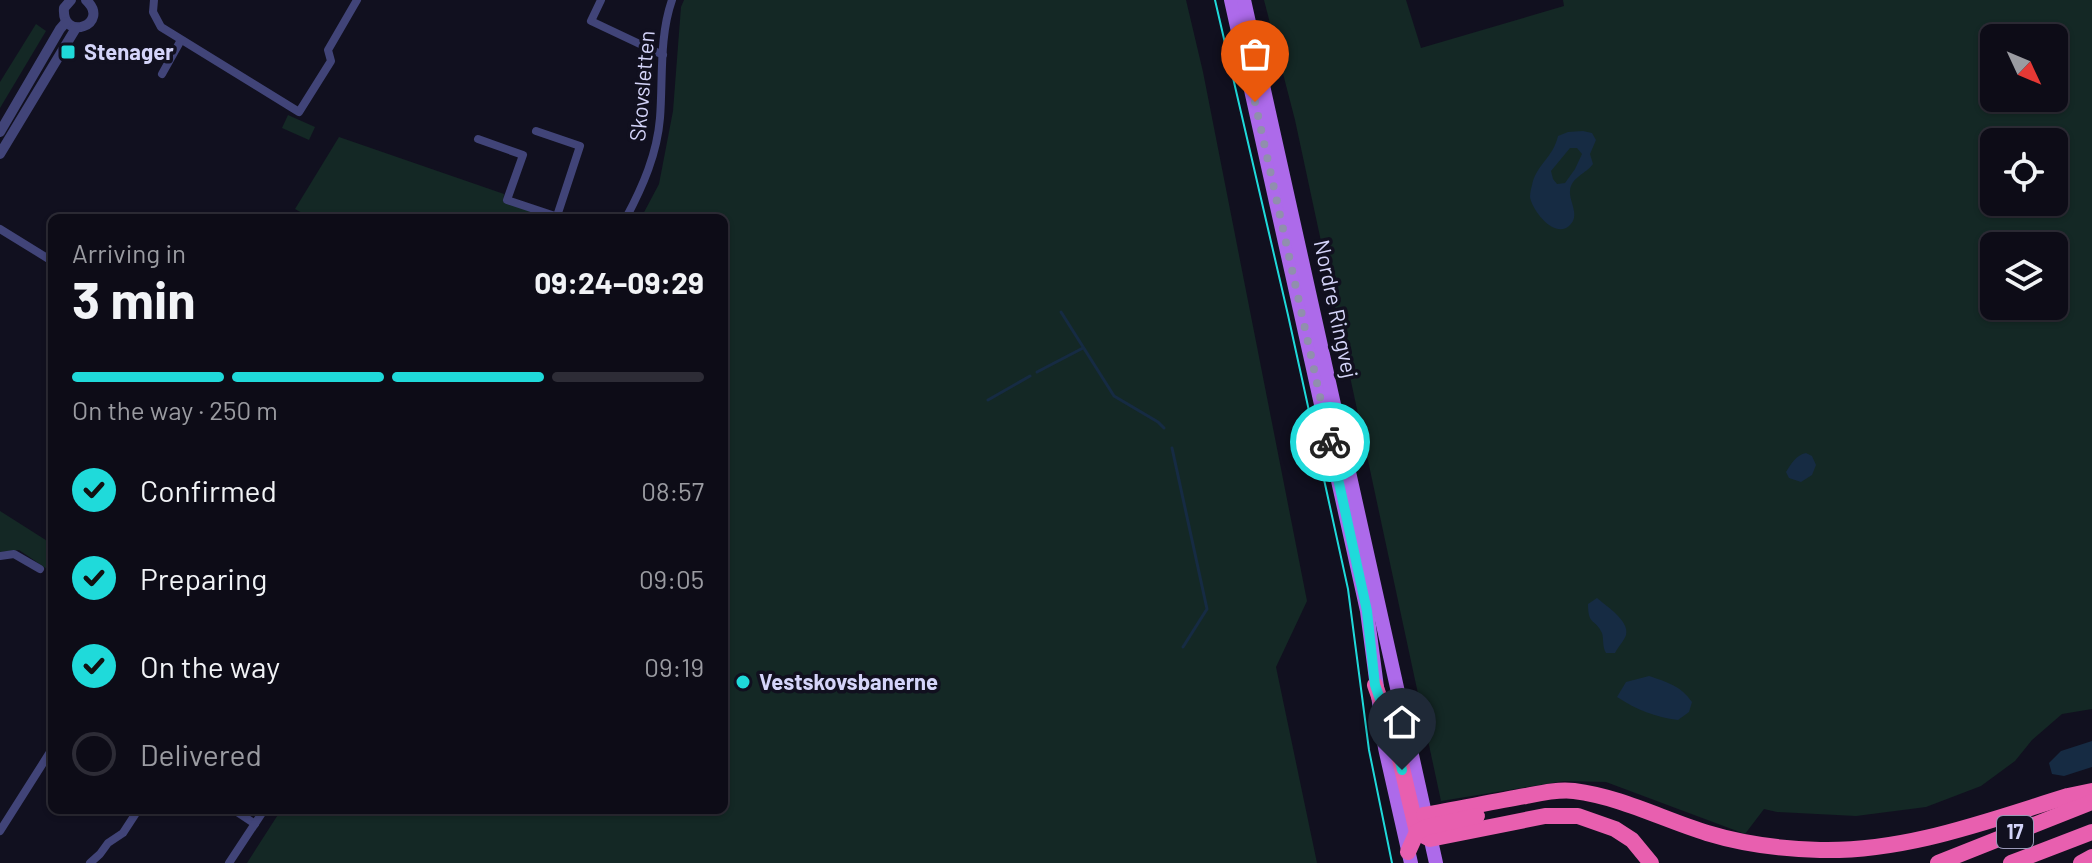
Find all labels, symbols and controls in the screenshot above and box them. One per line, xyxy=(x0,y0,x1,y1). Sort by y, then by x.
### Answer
pin xyxy=(1221,20,1289,102)
north arrow xyxy=(1980,24,2068,112)
map controls xyxy=(1980,24,2068,320)
street label: Skovsletten xyxy=(623,29,659,142)
icon: bag xyxy=(1233,32,1277,76)
place label: Stenager xyxy=(84,38,174,64)
marker: Stenager xyxy=(59,43,77,61)
button: locate xyxy=(1980,128,2068,216)
button: layers xyxy=(1980,232,2068,320)
text: Arriving in xyxy=(72,237,186,268)
street label: Nordre Ringvej xyxy=(1310,237,1364,380)
text: 09:24–09:29 xyxy=(534,264,704,300)
text: 3 min xyxy=(72,267,196,329)
text: On the way · 250 m xyxy=(72,394,278,425)
courier xyxy=(1290,402,1370,482)
icon: bike xyxy=(1308,420,1352,464)
icon: check xyxy=(72,468,116,512)
text: Confirmed xyxy=(140,472,277,508)
text: 08:57 xyxy=(641,475,704,506)
icon: check xyxy=(72,556,116,600)
text: Preparing xyxy=(140,560,267,596)
text: 09:05 xyxy=(639,563,704,594)
icon: check xyxy=(72,644,116,688)
text: On the way xyxy=(140,648,280,684)
text: 09:19 xyxy=(644,651,704,682)
place label: Vestskovsbanerne xyxy=(759,668,938,694)
marker: Vestskovsbanerne xyxy=(734,673,752,691)
pin xyxy=(1368,688,1436,770)
icon: home xyxy=(1380,700,1424,744)
text: Delivered xyxy=(140,736,262,772)
road number: 17 xyxy=(1997,816,2033,848)

